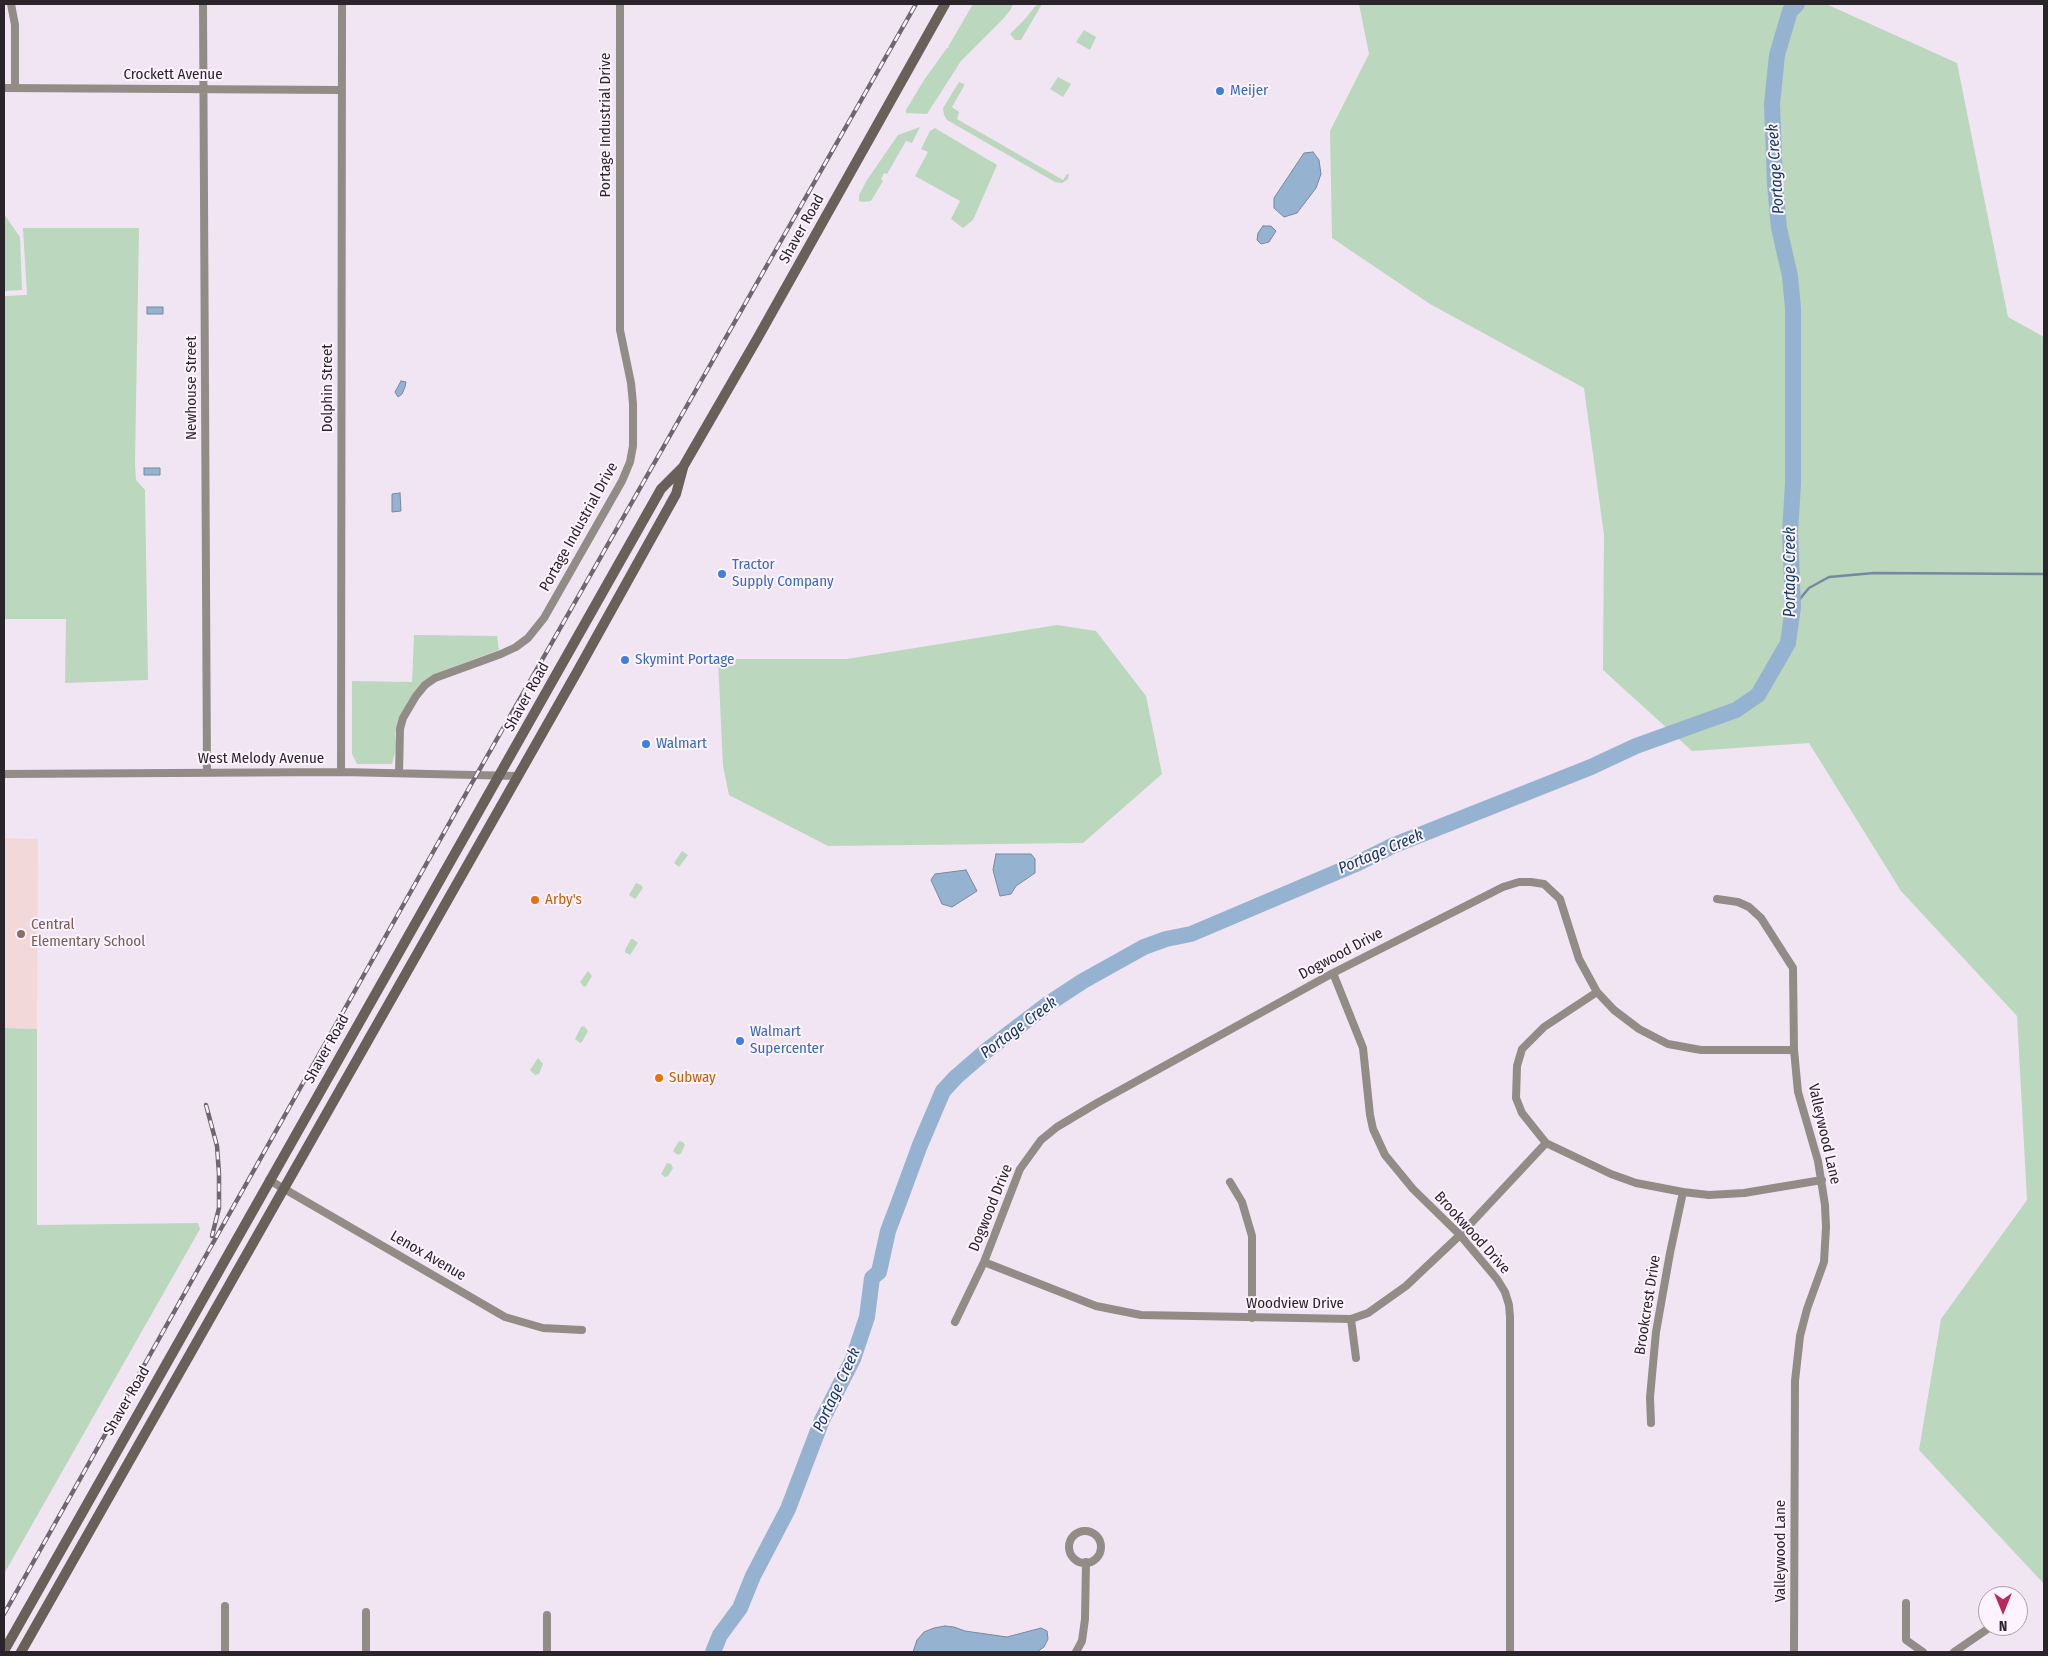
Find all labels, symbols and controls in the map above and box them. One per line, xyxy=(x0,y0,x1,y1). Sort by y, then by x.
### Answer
street label: Portage Industrial Drive xyxy=(597,53,615,197)
street label: Crockett Avenue xyxy=(123,66,223,84)
place label: Meijer xyxy=(1230,82,1268,100)
marker: Meijer xyxy=(1214,85,1226,97)
water label: Portage Creek xyxy=(1763,123,1789,215)
street label: Shaver Road xyxy=(776,191,828,267)
street label: Newhouse Street xyxy=(183,336,201,440)
street label: Dolphin Street xyxy=(319,344,337,432)
street label: Portage Industrial Drive xyxy=(536,459,622,595)
water label: Portage Creek xyxy=(1781,527,1801,617)
place label: Tractor Supply Company xyxy=(732,556,834,591)
marker: Tractor Supply Company xyxy=(716,568,728,580)
place label: Skymint Portage xyxy=(635,651,735,669)
marker: Skymint Portage xyxy=(619,654,631,666)
street label: Shaver Road xyxy=(501,659,553,735)
place label: Walmart xyxy=(656,735,707,753)
marker: Walmart xyxy=(640,738,652,750)
street label: West Melody Avenue xyxy=(198,750,324,768)
water label: Portage Creek xyxy=(1336,825,1426,879)
place label: Arby's xyxy=(545,891,582,909)
marker: Arby's xyxy=(529,894,541,906)
place label: Central Elementary School xyxy=(31,916,145,951)
street label: Dogwood Drive xyxy=(1296,924,1386,984)
marker: Central Elementary School xyxy=(15,928,27,940)
water label: Portage Creek xyxy=(977,993,1061,1063)
street label: Shaver Road xyxy=(301,1011,353,1087)
place label: Walmart Supercenter xyxy=(750,1023,824,1058)
marker: Walmart Supercenter xyxy=(734,1035,746,1047)
place label: Subway xyxy=(669,1069,716,1087)
marker: Subway xyxy=(653,1072,665,1084)
street label: Valleywood Lane xyxy=(1804,1082,1844,1186)
street label: Dogwood Drive xyxy=(965,1162,1017,1254)
street label: Brookwood Drive xyxy=(1430,1188,1514,1278)
street label: Lenox Avenue xyxy=(387,1227,469,1285)
street label: Brookcrest Drive xyxy=(1631,1254,1665,1356)
street label: Woodview Drive xyxy=(1246,1295,1344,1313)
water label: Portage Creek xyxy=(809,1345,865,1435)
street label: Shaver Road xyxy=(100,1363,154,1439)
street label: Valleywood Lane xyxy=(1772,1500,1790,1602)
north arrow xyxy=(1978,1586,2028,1636)
text: N xyxy=(1999,1617,2007,1634)

